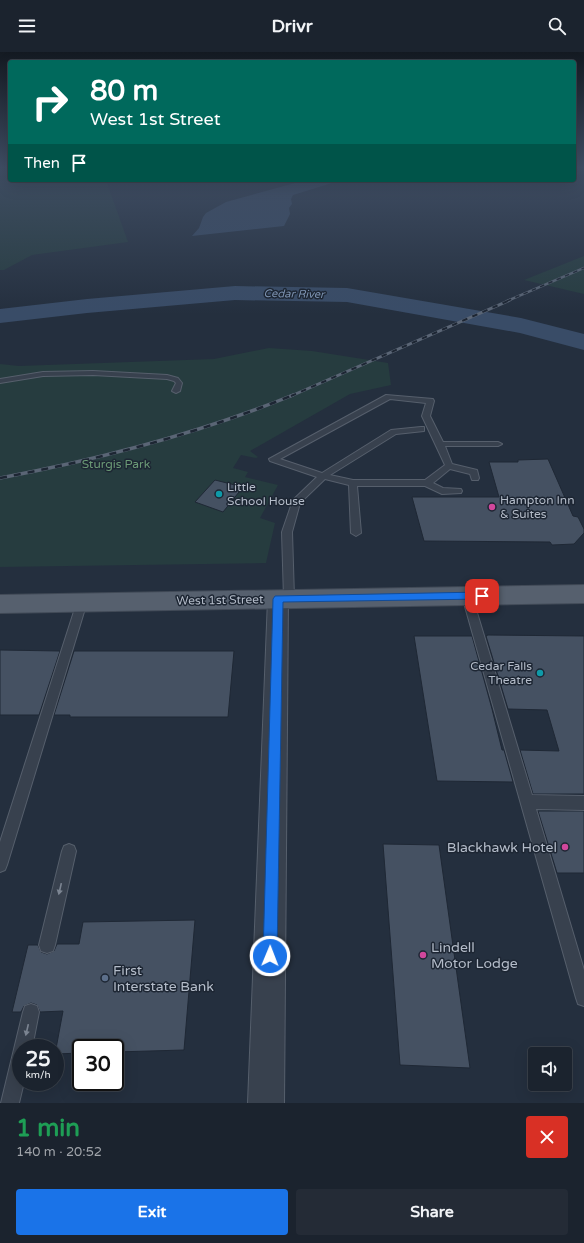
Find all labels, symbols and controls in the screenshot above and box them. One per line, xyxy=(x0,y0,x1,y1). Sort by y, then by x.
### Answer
icon: menu xyxy=(16,15,38,37)
text: Drivr xyxy=(271,15,313,37)
icon: search xyxy=(546,15,568,37)
text: 80 m xyxy=(90,74,158,108)
icon: right xyxy=(24,76,76,128)
text: West 1st Street xyxy=(90,108,221,130)
icon: arrive xyxy=(68,152,90,174)
text: Then xyxy=(24,154,60,172)
water label: Cedar River xyxy=(264,287,326,301)
park label: Sturgis Park xyxy=(82,457,151,471)
place label: Little School House xyxy=(227,480,305,508)
marker: Little School House xyxy=(214,489,224,499)
place label: Hampton Inn & Suites xyxy=(500,493,575,521)
marker: Hampton Inn & Suites xyxy=(487,502,497,512)
pin xyxy=(465,579,499,613)
icon: arrive xyxy=(471,585,493,607)
street label: West 1st Street xyxy=(176,592,264,608)
place label: Cedar Falls Theatre xyxy=(470,659,532,687)
marker: Cedar Falls Theatre xyxy=(535,668,545,678)
place label: Blackhawk Hotel xyxy=(447,839,557,856)
marker: Blackhawk Hotel xyxy=(560,842,570,852)
one-way arrow xyxy=(57,883,63,895)
position arrow xyxy=(249,935,291,977)
place label: Lindell Motor Lodge xyxy=(431,939,518,972)
marker: Lindell Motor Lodge xyxy=(418,950,428,960)
place label: First Interstate Bank xyxy=(113,962,214,995)
marker: First Interstate Bank xyxy=(100,973,110,983)
one-way arrow xyxy=(24,1024,30,1036)
speed limit sign: 30 xyxy=(72,1039,124,1091)
map controls xyxy=(528,1047,572,1091)
button: sound xyxy=(528,1047,572,1091)
text: 25 xyxy=(25,1048,51,1072)
text: km/h xyxy=(25,1069,51,1081)
text: 1 min xyxy=(16,1114,80,1143)
button: close xyxy=(526,1116,568,1158)
text: 140 m · 20:52 xyxy=(16,1144,102,1160)
button: Exit xyxy=(16,1189,288,1235)
button: Share xyxy=(296,1189,568,1235)

